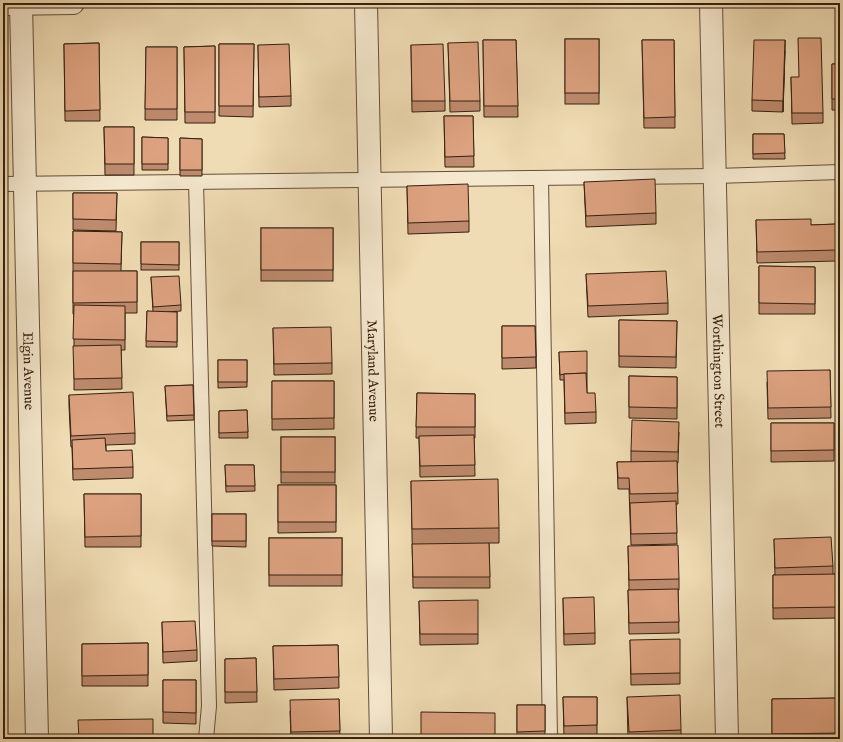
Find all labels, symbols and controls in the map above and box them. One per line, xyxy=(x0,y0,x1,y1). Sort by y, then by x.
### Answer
street label: Worthington Street xyxy=(708,314,728,428)
street label: Maryland Avenue xyxy=(362,320,383,423)
street label: Elgin Avenue xyxy=(18,332,38,411)

